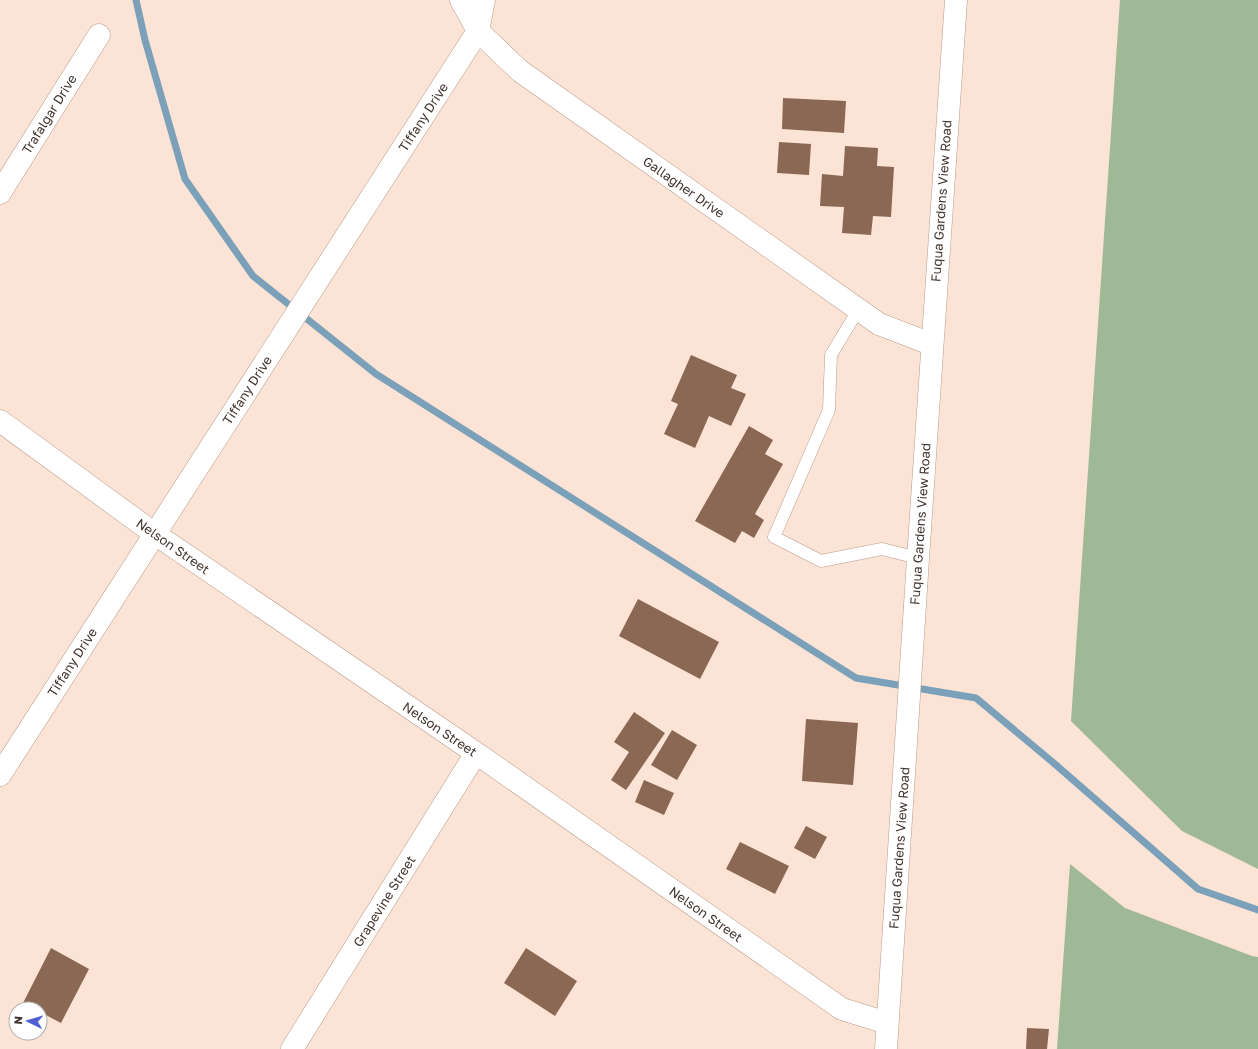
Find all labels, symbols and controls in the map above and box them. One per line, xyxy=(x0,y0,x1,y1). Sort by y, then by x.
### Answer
street label: Trafalgar Drive xyxy=(18,71,80,157)
street label: Tiffany Drive xyxy=(395,80,451,154)
street label: Fuqua Gardens View Road xyxy=(927,119,955,283)
street label: Gallagher Drive xyxy=(640,153,728,221)
street label: Tiffany Drive xyxy=(219,353,275,427)
street label: Fuqua Gardens View Road xyxy=(906,442,934,606)
street label: Nelson Street xyxy=(133,515,213,577)
street label: Tiffany Drive xyxy=(44,625,100,699)
street label: Nelson Street xyxy=(400,698,480,760)
street label: Fuqua Gardens View Road xyxy=(885,766,913,930)
street label: Grapevine Street xyxy=(349,852,419,950)
street label: Nelson Street xyxy=(666,883,746,945)
north arrow xyxy=(8,1001,48,1041)
text: N xyxy=(11,1015,24,1025)

